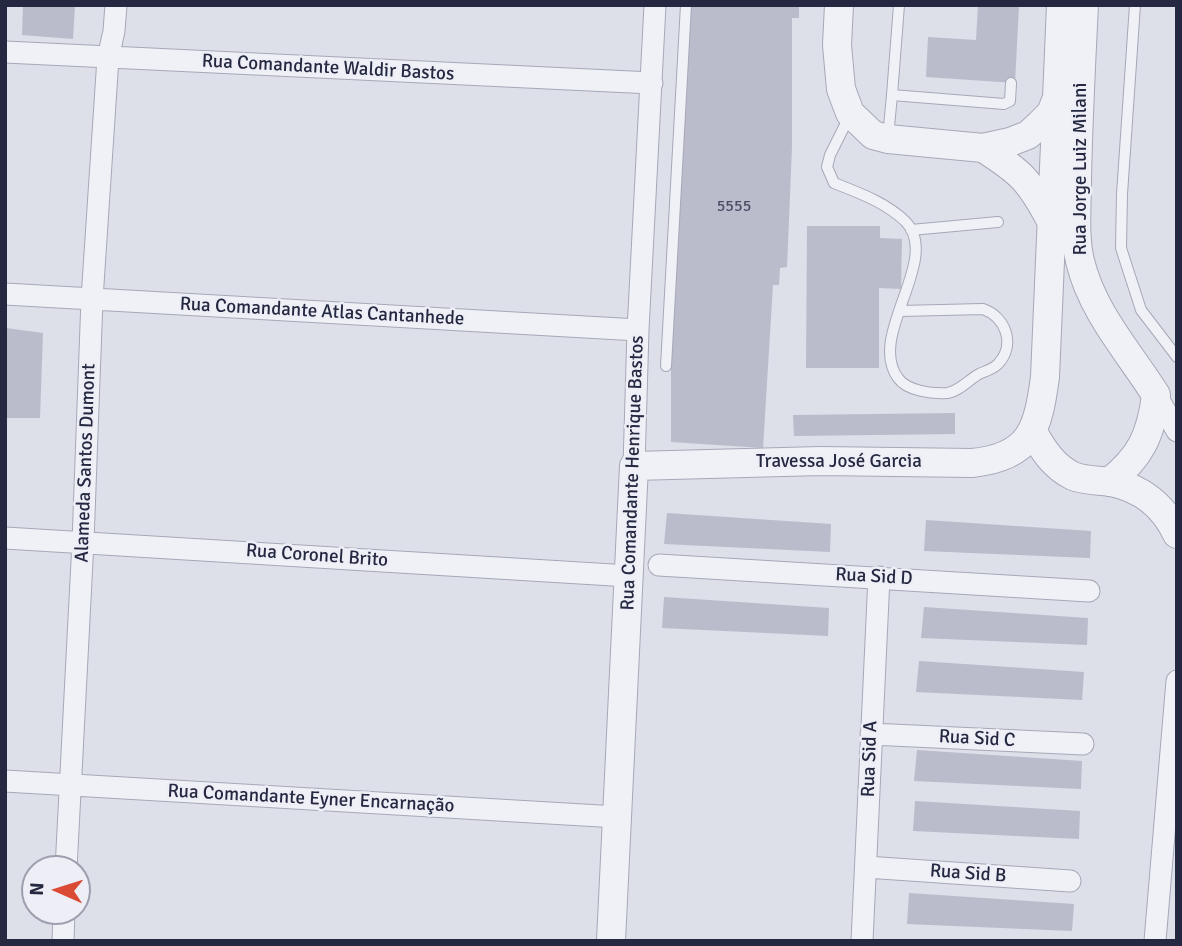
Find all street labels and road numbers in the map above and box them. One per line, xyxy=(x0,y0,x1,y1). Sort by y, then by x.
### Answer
street label: Rua Comandante Waldir Bastos xyxy=(201,50,455,86)
street label: Rua Jorge Luiz Milani xyxy=(1070,83,1092,255)
street label: Rua Comandante Atlas Cantanhede xyxy=(179,293,465,331)
street label: Rua Comandante Henrique Bastos xyxy=(617,335,649,611)
street label: Alameda Santos Dumont xyxy=(71,363,101,563)
street label: Travessa José Garcia xyxy=(756,451,922,473)
street label: Rua Coronel Brito xyxy=(245,540,389,572)
street label: Rua Sid D xyxy=(835,564,913,590)
street label: Rua Sid A xyxy=(857,720,883,798)
street label: Rua Sid C xyxy=(938,726,1016,752)
street label: Rua Comandante Eyner Encarnação xyxy=(167,780,455,818)
street label: Rua Sid B xyxy=(929,860,1007,888)

